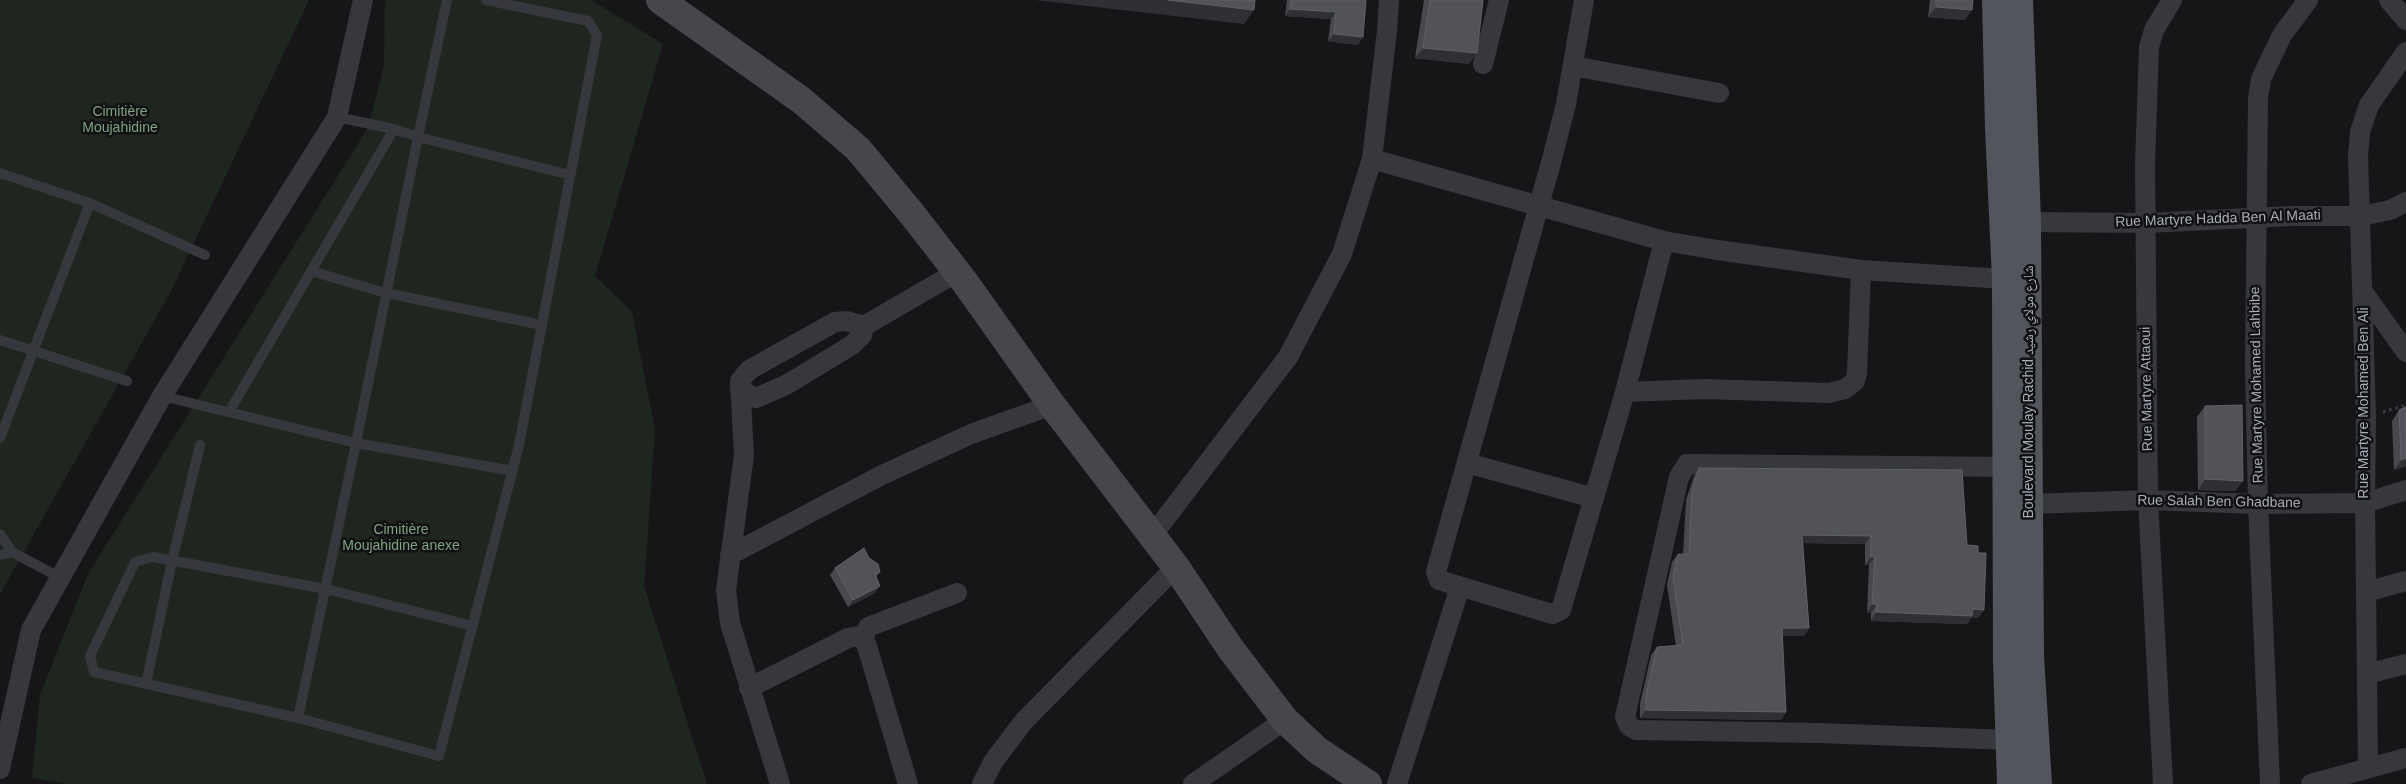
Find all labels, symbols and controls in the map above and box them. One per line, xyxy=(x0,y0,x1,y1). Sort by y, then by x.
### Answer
park label: Cimitière Moujahidine xyxy=(82,104,158,136)
street label: Rue Martyre Hadda Ben Al Maati xyxy=(2115,207,2321,231)
street label: Boulevard Moulay Rachid شارع مولاي رشيد xyxy=(2021,266,2037,518)
street label: Rue Martyre Mohamed Lahbibe xyxy=(2247,286,2267,484)
street label: Rue Martyre Mohamed Ben Ali xyxy=(2356,307,2372,499)
street label: Rue Martyre Attaoui xyxy=(2138,327,2156,451)
street label: Rue Salah Ben Ghadbane xyxy=(2137,492,2301,512)
park label: Cimitière Moujahidine anexe xyxy=(342,522,460,554)

